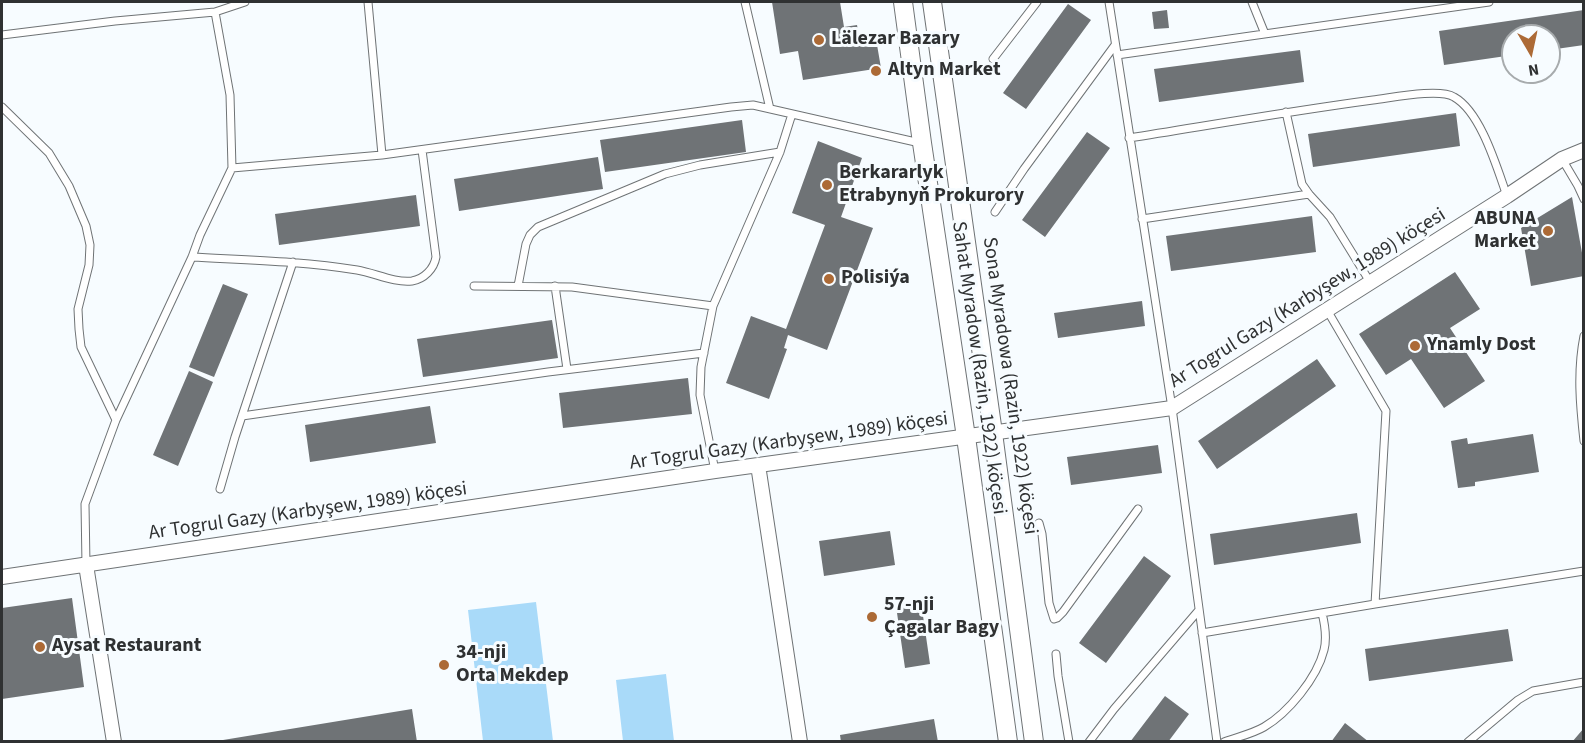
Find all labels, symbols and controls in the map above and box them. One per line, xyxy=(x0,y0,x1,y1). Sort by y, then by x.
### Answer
north arrow xyxy=(1501,24,1561,84)
place label: Lälezar Bazary xyxy=(831,28,960,52)
marker: Lälezar Bazary xyxy=(812,33,826,47)
text: N xyxy=(1527,58,1540,81)
place label: Altyn Market xyxy=(888,59,1001,83)
marker: Altyn Market xyxy=(869,64,883,78)
place label: Berkararlyk Etrabynyň Prokurory xyxy=(839,162,1024,209)
marker: Berkararlyk Etrabynyň Prokurory xyxy=(820,178,834,192)
street label: Ar Togrul Gazy (Karbyşew, 1989) köçesi xyxy=(1165,204,1451,394)
place label: ABUNA Market xyxy=(1474,208,1536,255)
street label: Sahat Myradow (Razin, 1922) köçesi xyxy=(946,220,1010,516)
marker: ABUNA Market xyxy=(1541,224,1555,238)
street label: Sona Myradowa (Razin, 1922) köçesi xyxy=(976,236,1042,536)
place label: Polisiýa xyxy=(841,267,910,291)
marker: Polisiýa xyxy=(822,272,836,286)
place label: Ynamly Dost xyxy=(1427,334,1536,358)
marker: Ynamly Dost xyxy=(1408,339,1422,353)
street label: Ar Togrul Gazy (Karbyşew, 1989) köçesi xyxy=(628,408,950,476)
street label: Ar Togrul Gazy (Karbyşew, 1989) köçesi xyxy=(147,478,469,546)
place label: 57-nji Çagalar Bagy xyxy=(884,594,999,641)
marker: 57-nji Çagalar Bagy xyxy=(865,610,879,624)
place label: Aysat Restaurant xyxy=(52,635,201,659)
marker: Aysat Restaurant xyxy=(33,640,47,654)
place label: 34-nji Orta Mekdep xyxy=(456,642,569,689)
marker: 34-nji Orta Mekdep xyxy=(437,658,451,672)

